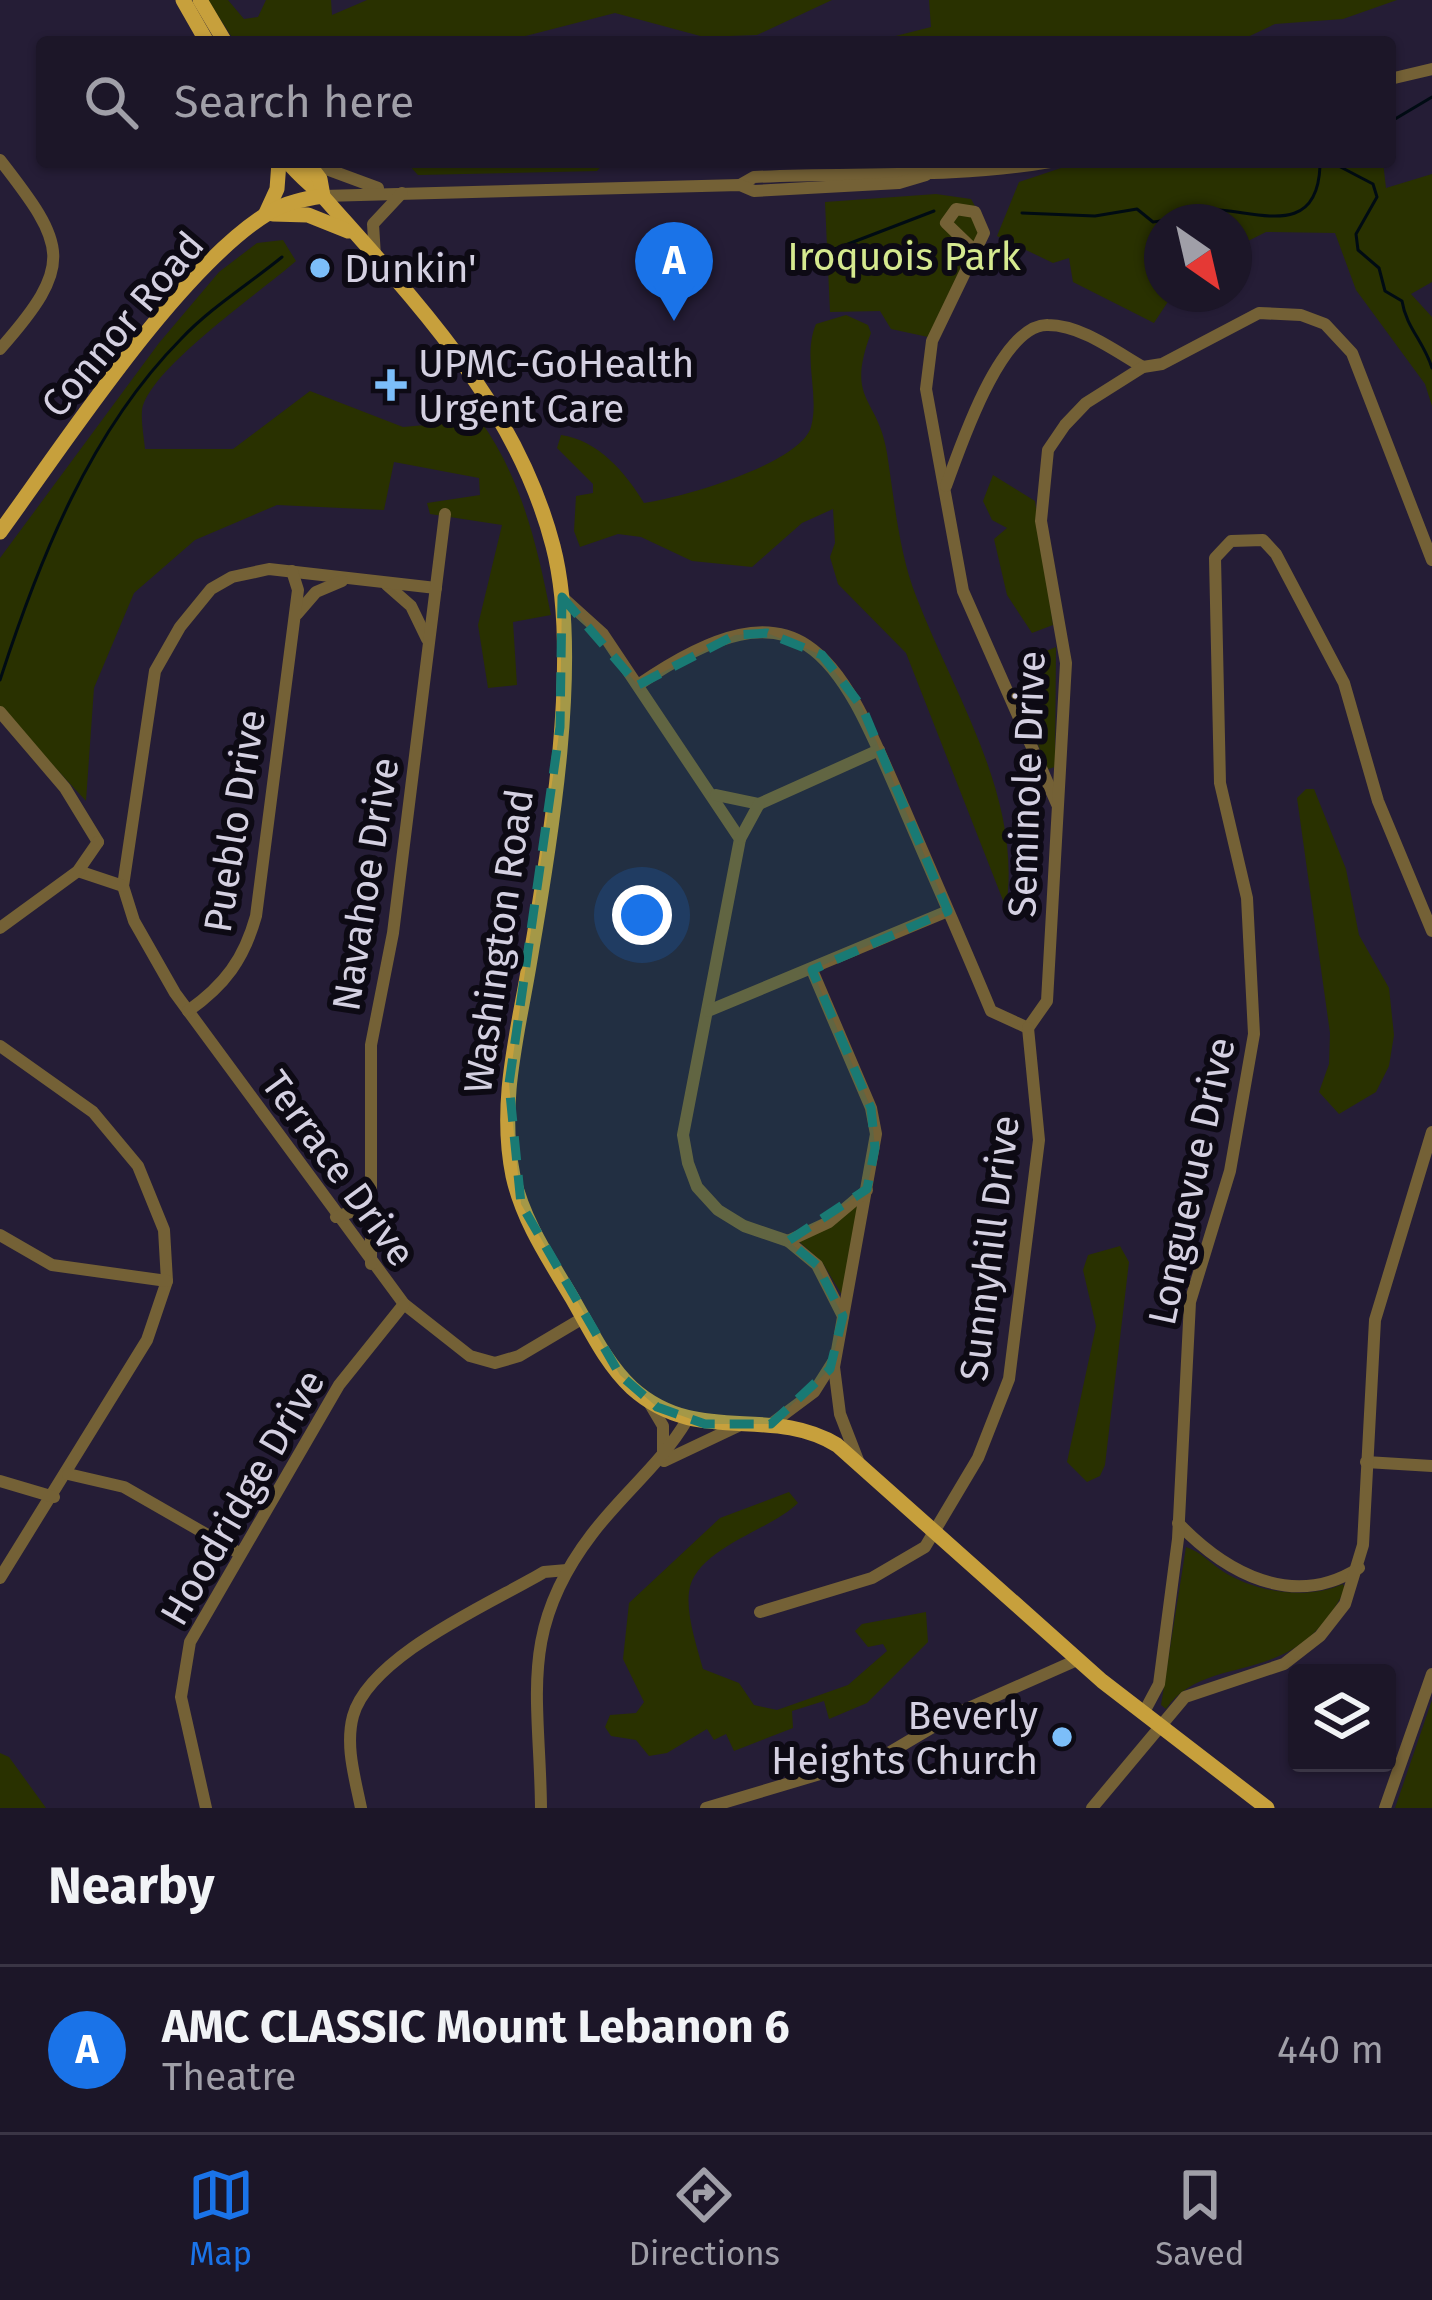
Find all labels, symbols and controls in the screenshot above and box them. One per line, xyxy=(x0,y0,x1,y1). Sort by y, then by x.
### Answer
search box xyxy=(36,36,1396,168)
icon: search xyxy=(78,69,144,135)
text: Search here xyxy=(174,75,414,129)
north arrow xyxy=(1144,204,1252,312)
pin: A xyxy=(635,222,713,321)
street label: Connor Road xyxy=(32,223,214,427)
park label: Iroquois Park xyxy=(787,234,1021,280)
place label: Dunkin' xyxy=(344,246,477,292)
marker: Dunkin' xyxy=(307,255,333,281)
place label: UPMC-GoHealth Urgent Care xyxy=(418,341,694,432)
marker: UPMC-GoHealth Urgent Care xyxy=(375,369,407,401)
street label: Seminole Drive xyxy=(999,650,1055,918)
street label: Pueblo Drive xyxy=(195,707,275,936)
street label: Navahoe Drive xyxy=(323,754,409,1014)
street label: Washington Road xyxy=(455,786,543,1096)
your location xyxy=(612,885,672,945)
street label: Longuevue Drive xyxy=(1139,1033,1245,1329)
street label: Terrace Drive xyxy=(252,1062,424,1275)
street label: Sunnyhill Drive xyxy=(951,1113,1029,1383)
street label: Hoodridge Drive xyxy=(151,1362,335,1633)
map controls xyxy=(1288,1664,1396,1772)
button: layers xyxy=(1288,1664,1396,1772)
place label: Beverly Heights Church xyxy=(771,1693,1038,1784)
marker: Beverly Heights Church xyxy=(1049,1724,1075,1750)
text: Nearby xyxy=(48,1855,214,1917)
text: AMC CLASSIC Mount Lebanon 6 xyxy=(162,2000,790,2054)
text: A xyxy=(75,2027,99,2073)
text: 440 m xyxy=(1277,2027,1384,2073)
text: Theatre xyxy=(162,2054,296,2100)
tab: Map xyxy=(188,2162,254,2274)
tab: Directions xyxy=(629,2162,780,2274)
tab: Saved xyxy=(1155,2162,1244,2274)

